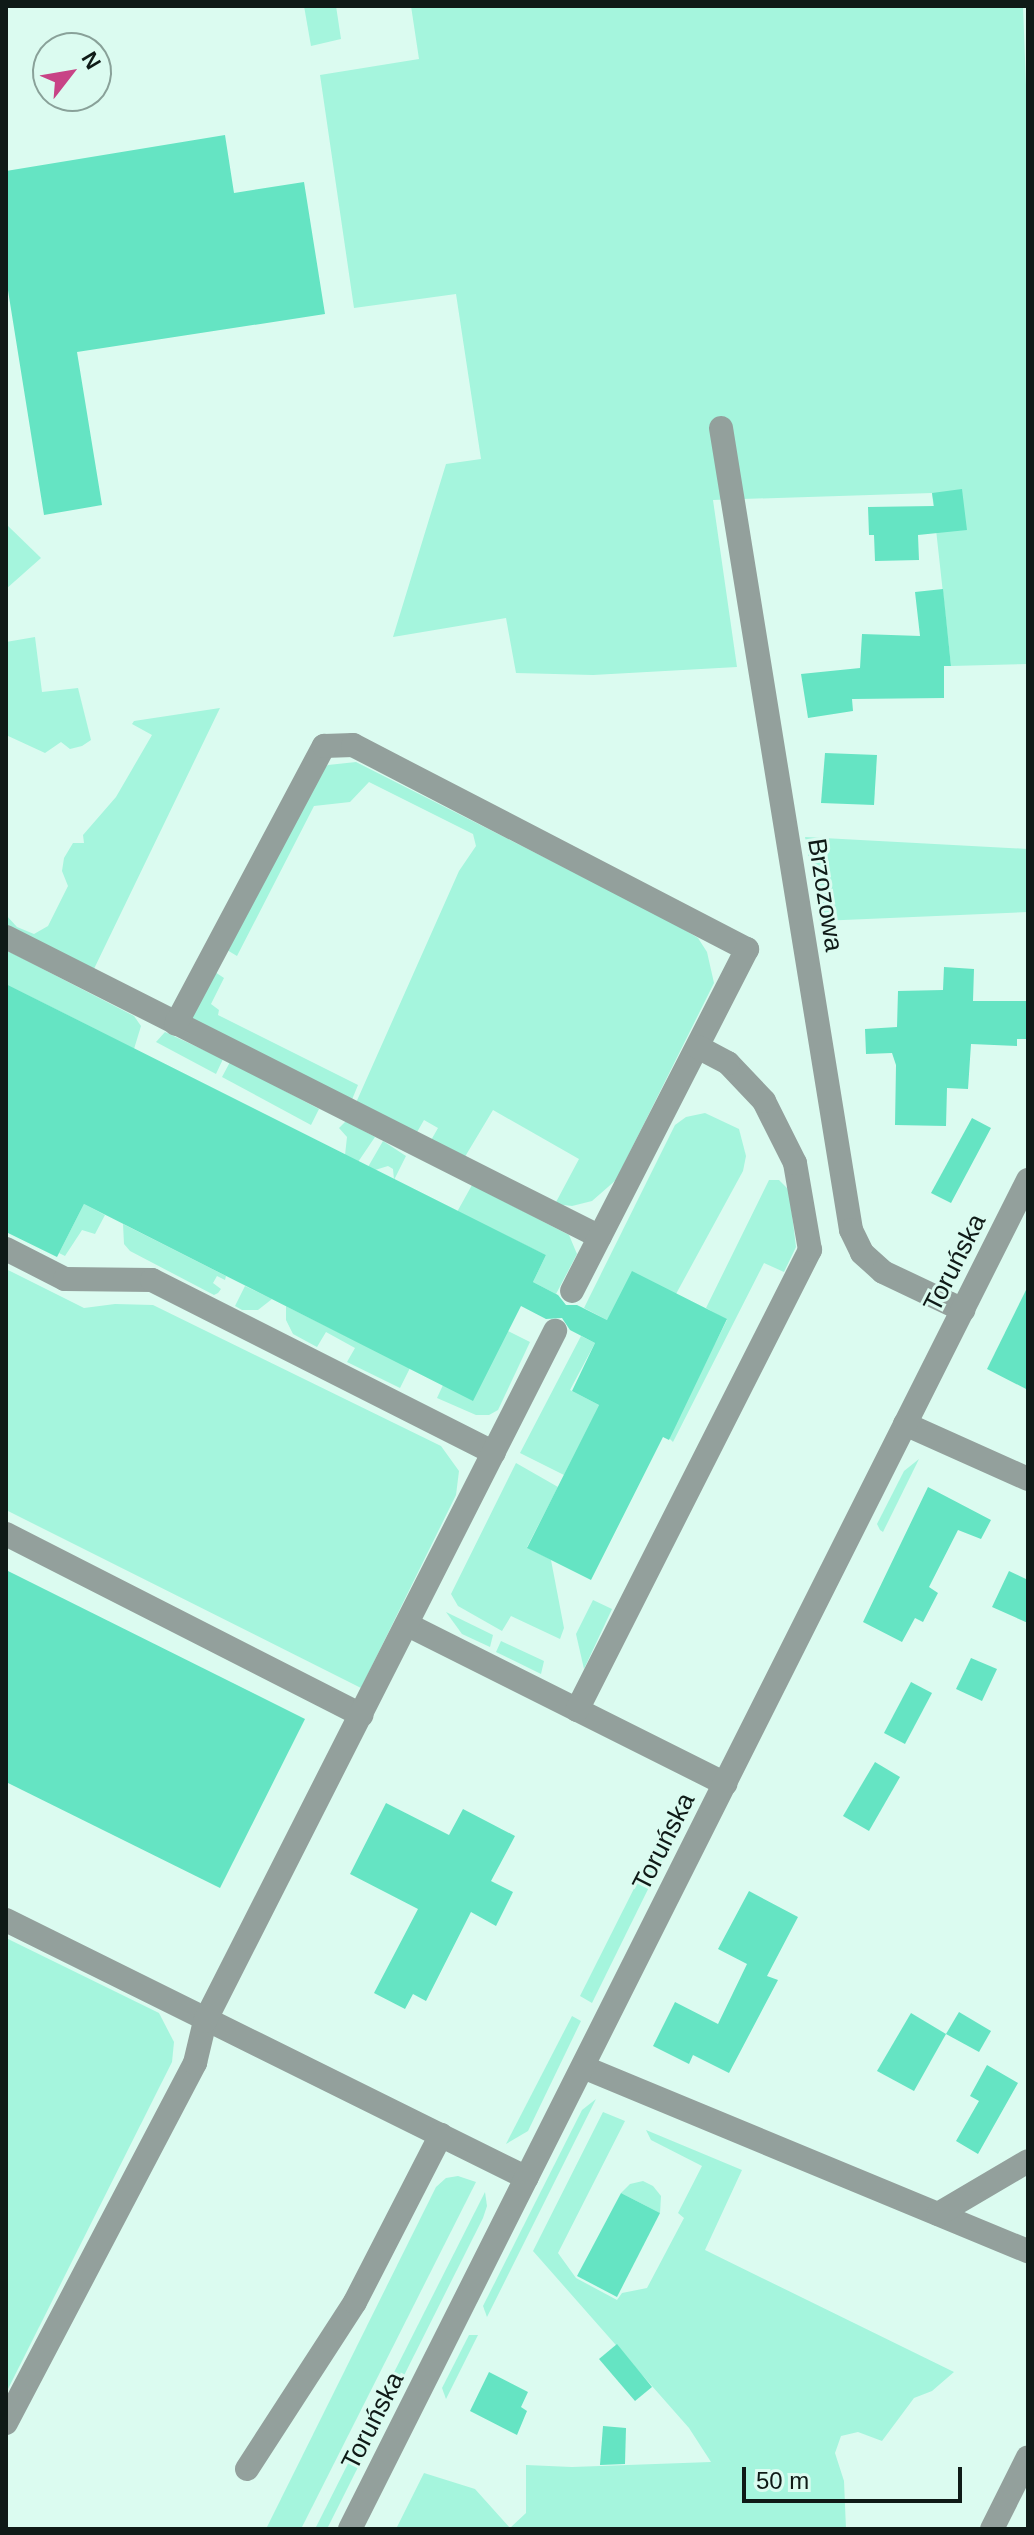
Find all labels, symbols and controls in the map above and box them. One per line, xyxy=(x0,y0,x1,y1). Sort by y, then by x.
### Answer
north arrow xyxy=(32,32,112,112)
text: N xyxy=(76,47,106,74)
street label: Brzozowa xyxy=(801,836,849,954)
street label: Toruńska xyxy=(917,1209,993,1317)
street label: Toruńska xyxy=(626,1788,702,1896)
street label: Toruńska xyxy=(335,2367,411,2475)
scale bar xyxy=(746,2451,966,2501)
text: 50 m xyxy=(756,2467,809,2494)

